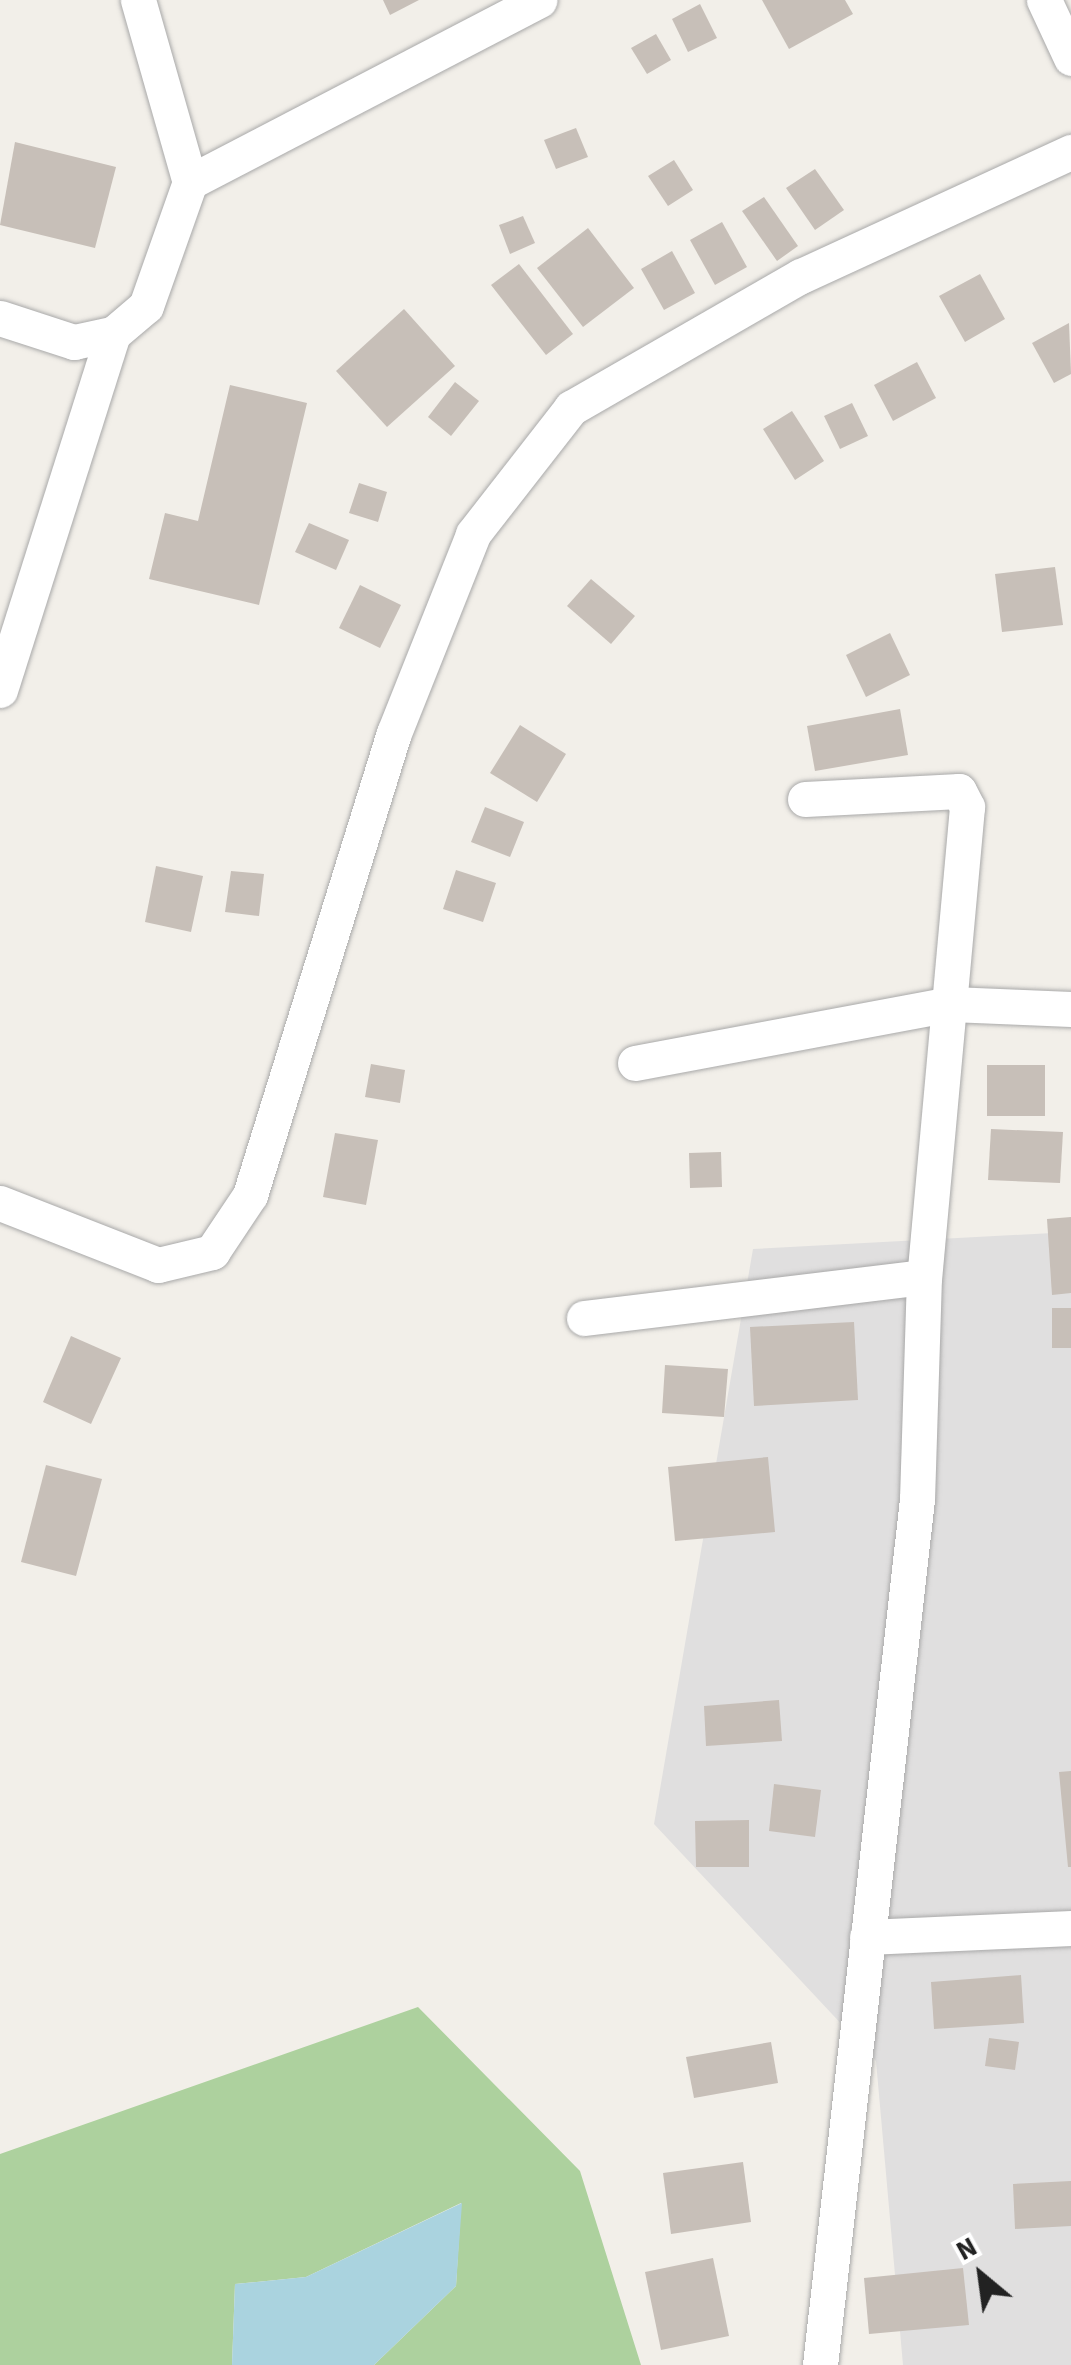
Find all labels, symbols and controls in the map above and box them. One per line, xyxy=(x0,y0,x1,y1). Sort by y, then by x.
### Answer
north arrow xyxy=(931,2225,1031,2325)
text: N xyxy=(949,2227,984,2271)

